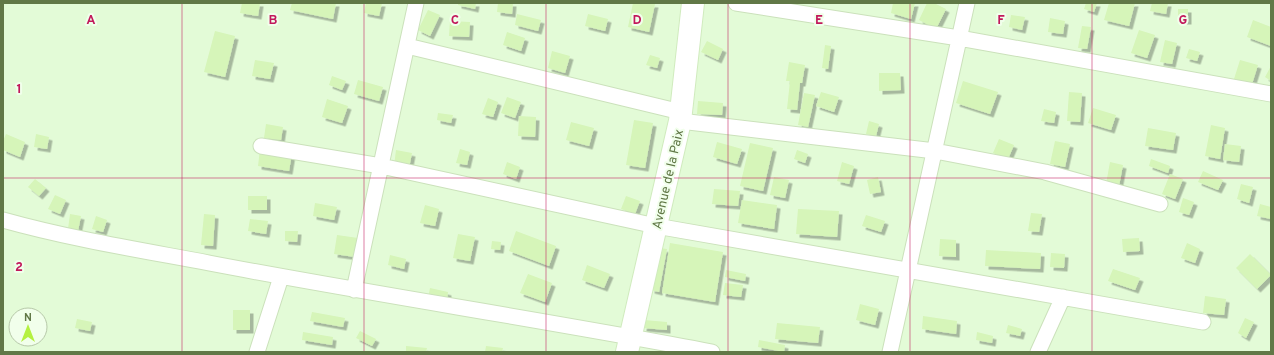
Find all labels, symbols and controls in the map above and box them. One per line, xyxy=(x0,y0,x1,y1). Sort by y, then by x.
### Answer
text: A xyxy=(86,13,96,29)
text: B xyxy=(269,13,278,29)
text: C xyxy=(451,13,459,29)
text: D xyxy=(632,13,642,29)
text: E xyxy=(815,13,823,29)
text: F xyxy=(997,13,1005,29)
text: G xyxy=(1179,13,1188,29)
text: 1 xyxy=(16,82,22,98)
street label: Avenue de la Paix xyxy=(650,128,688,231)
text: 2 xyxy=(15,260,23,276)
north arrow xyxy=(8,307,48,347)
text: N xyxy=(24,311,32,325)

